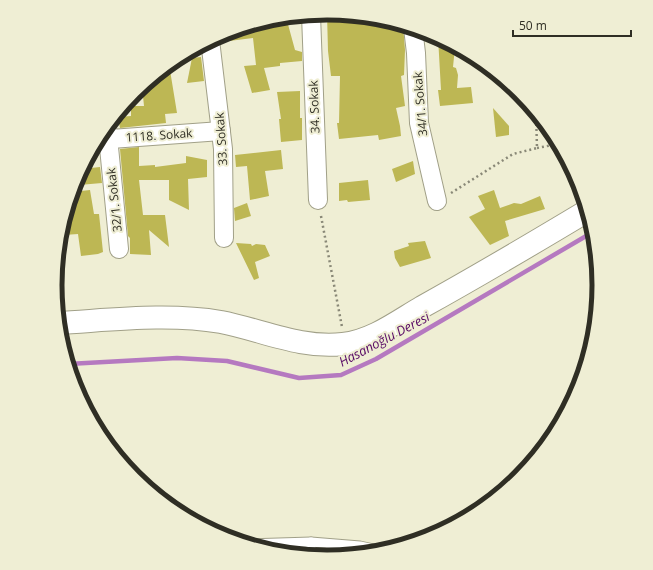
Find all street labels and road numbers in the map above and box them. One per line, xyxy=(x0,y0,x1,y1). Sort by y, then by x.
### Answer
street label: 34/1. Sokak xyxy=(409,71,431,137)
street label: 34. Sokak xyxy=(305,79,323,134)
street label: 33. Sokak xyxy=(211,111,231,166)
street label: 1118. Sokak xyxy=(125,124,194,146)
street label: 32/1. Sokak xyxy=(102,166,126,233)

